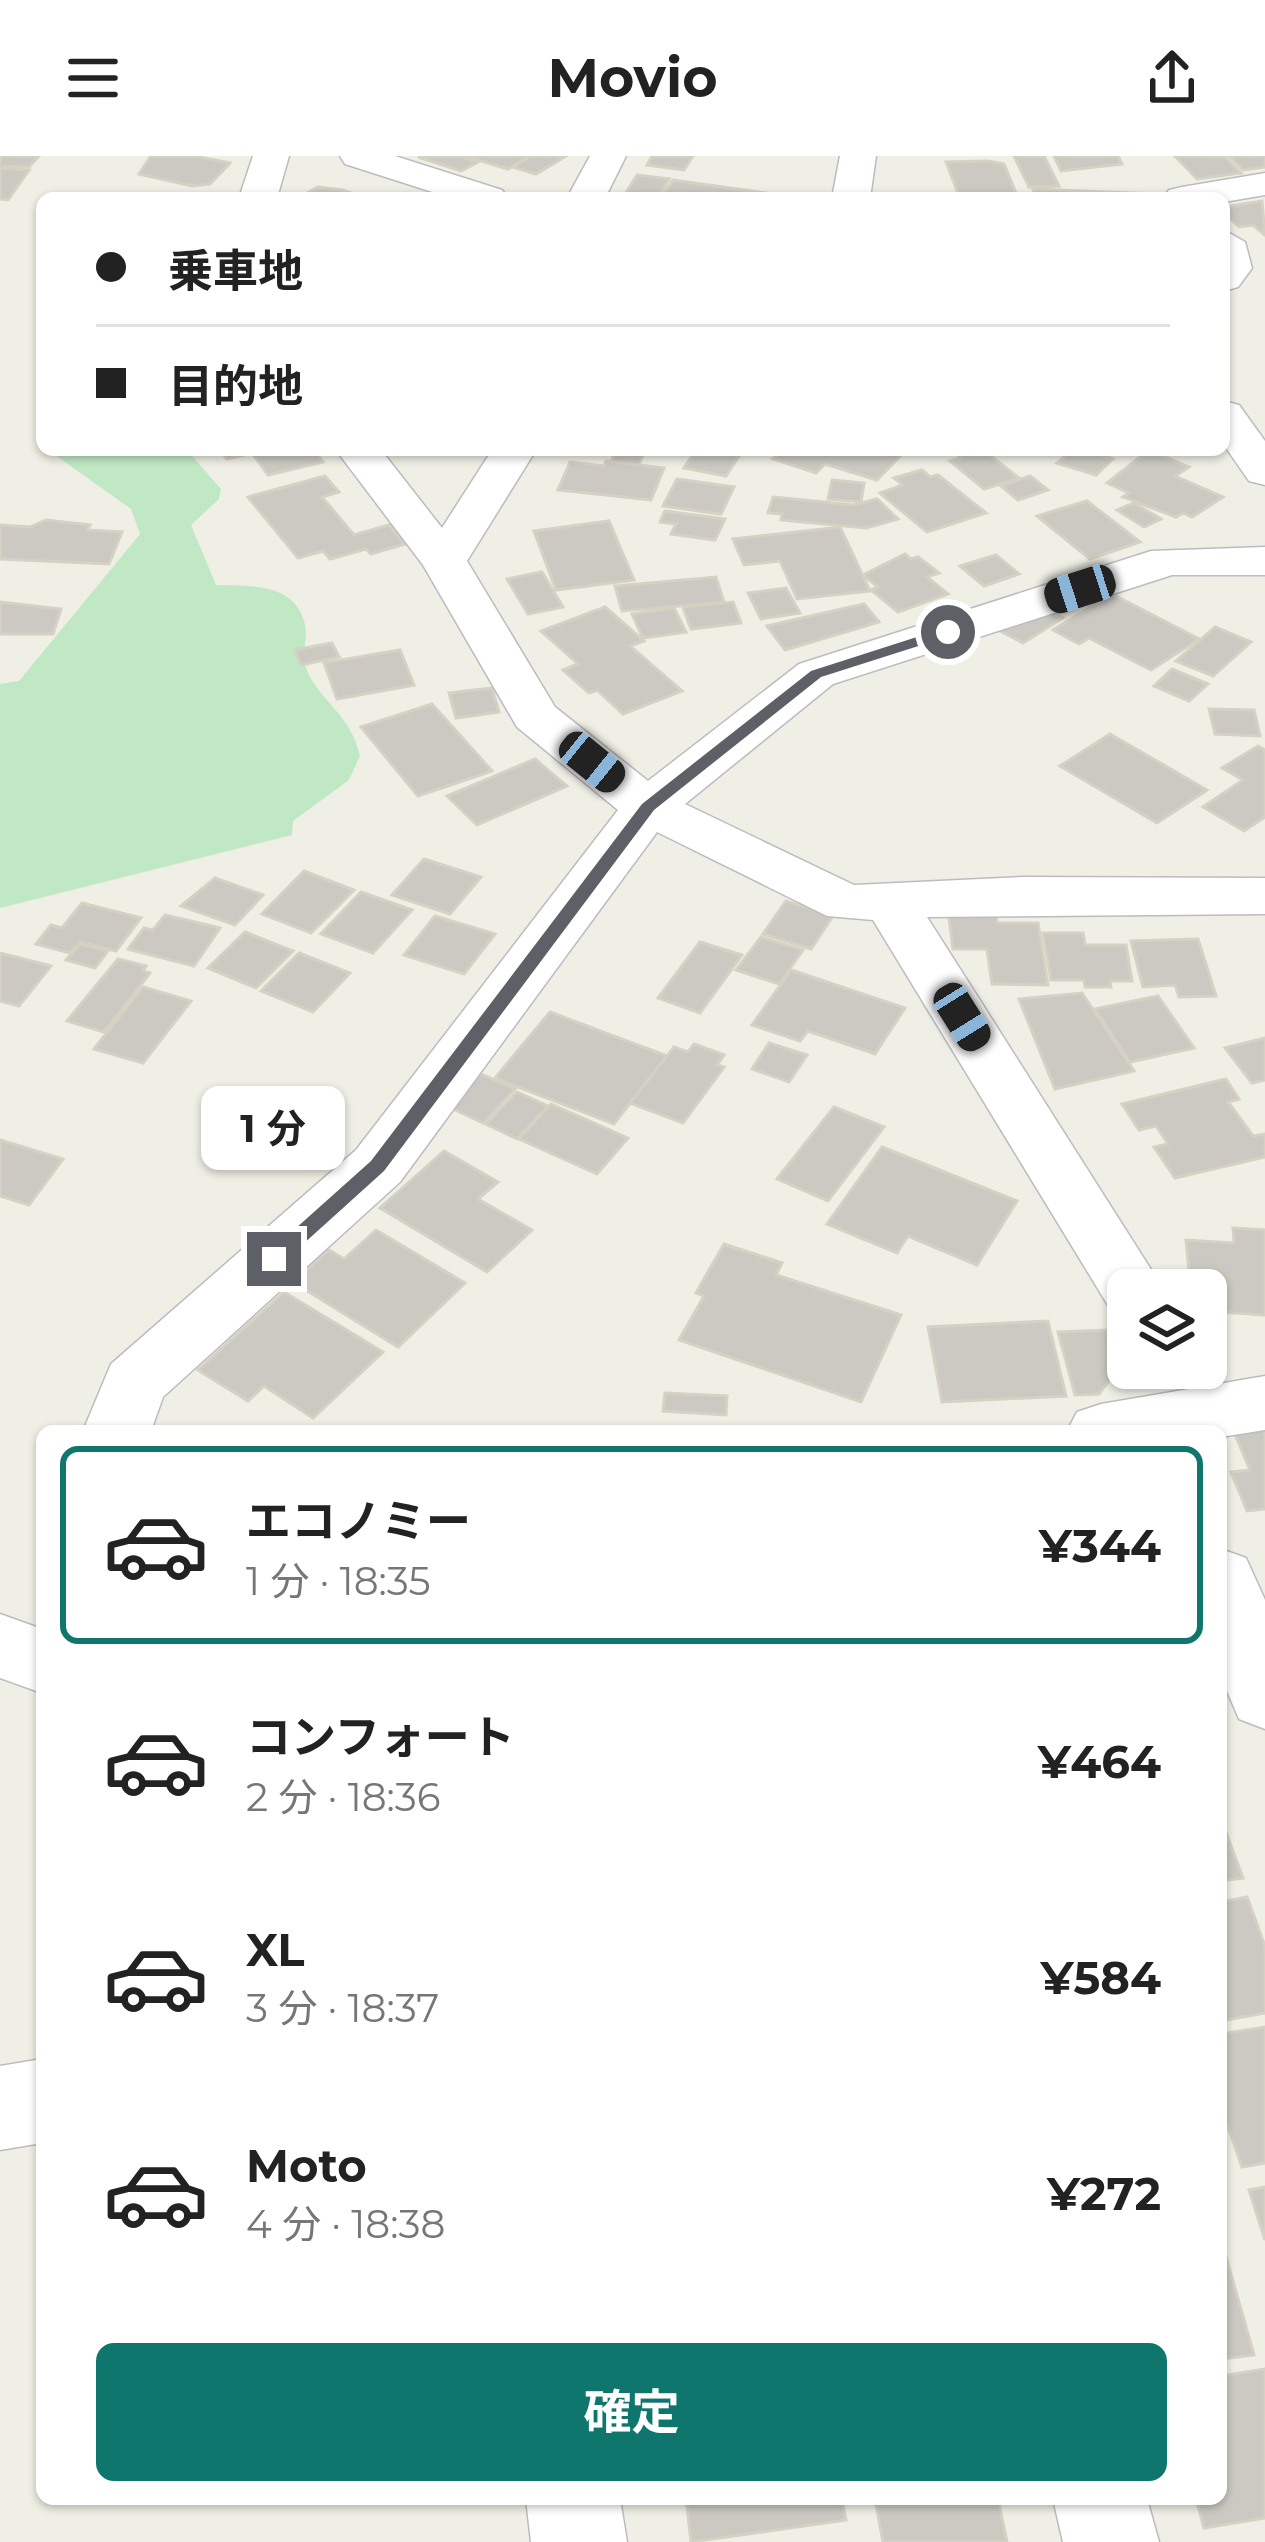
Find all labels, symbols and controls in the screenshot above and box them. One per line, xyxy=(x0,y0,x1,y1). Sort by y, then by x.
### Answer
icon: menu xyxy=(60,45,126,111)
text: Movio xyxy=(547,45,718,111)
icon: share xyxy=(1139,45,1205,111)
text: 乗車地 xyxy=(168,243,303,298)
text: 目的地 xyxy=(168,358,303,413)
car xyxy=(1040,561,1120,617)
route start xyxy=(921,605,975,659)
car xyxy=(553,725,631,799)
car xyxy=(928,977,996,1057)
callout: 1 分 xyxy=(202,1085,346,1169)
text: 1 分 xyxy=(240,1104,306,1152)
route end xyxy=(247,1232,301,1286)
map controls xyxy=(1107,1269,1227,1389)
button: layers xyxy=(1107,1269,1227,1389)
icon: car xyxy=(102,1491,210,1599)
text: エコノミー xyxy=(246,1493,471,1548)
text: ¥344 xyxy=(1039,1518,1161,1573)
text: 1 分 · 18:35 xyxy=(246,1557,430,1605)
icon: car xyxy=(102,1707,210,1815)
text: コンフォート xyxy=(246,1709,515,1764)
text: ¥464 xyxy=(1038,1734,1161,1789)
text: 2 分 · 18:36 xyxy=(246,1773,441,1821)
text: XL xyxy=(246,1922,304,1977)
icon: car xyxy=(102,1923,210,2031)
text: ¥584 xyxy=(1040,1950,1161,2005)
text: 3 分 · 18:37 xyxy=(246,1984,439,2032)
text: Moto xyxy=(246,2138,367,2193)
icon: car xyxy=(102,2139,210,2247)
text: ¥272 xyxy=(1047,2166,1161,2221)
text: 4 分 · 18:38 xyxy=(246,2200,445,2248)
button: 確定 xyxy=(96,2343,1167,2481)

